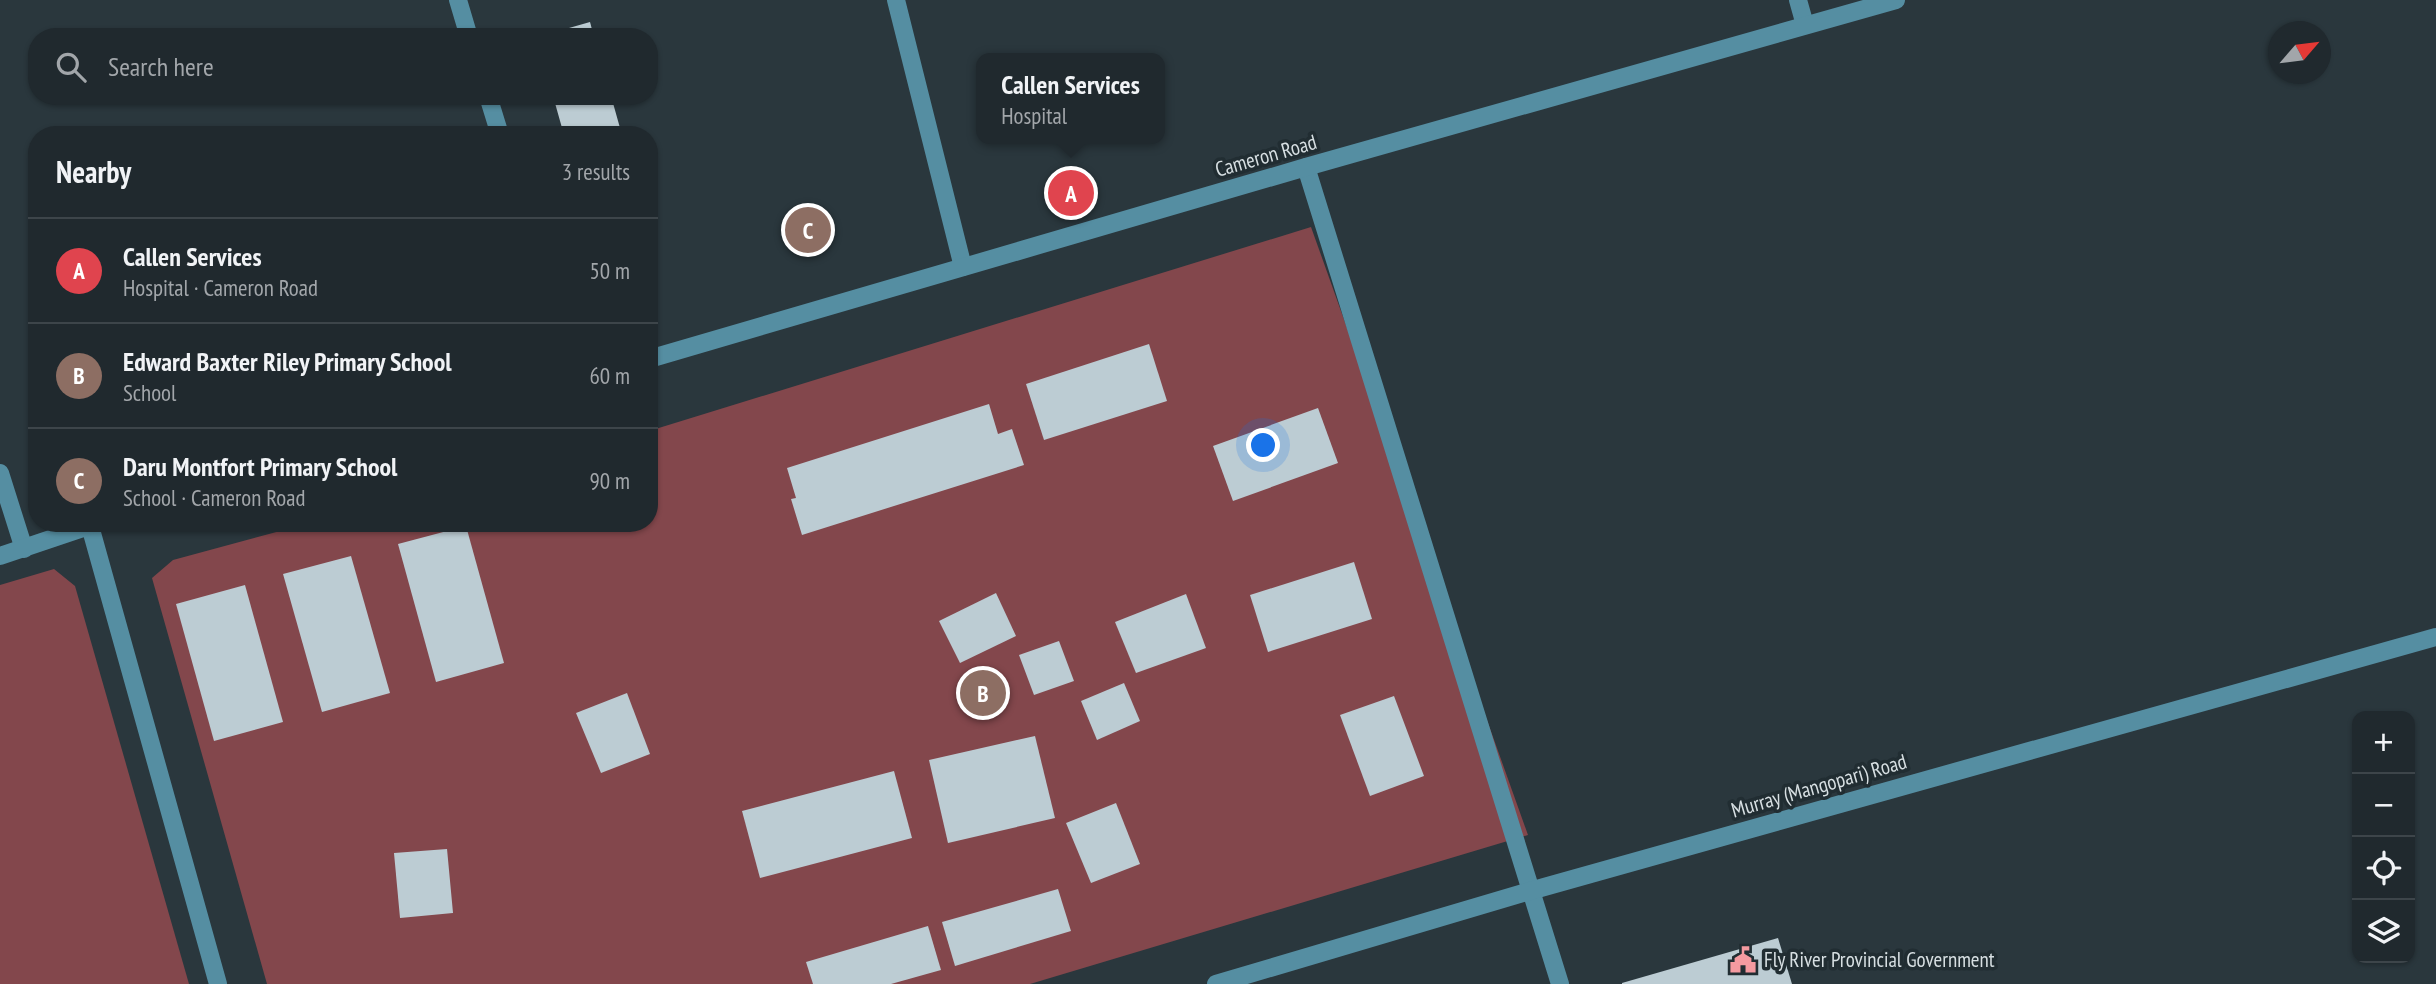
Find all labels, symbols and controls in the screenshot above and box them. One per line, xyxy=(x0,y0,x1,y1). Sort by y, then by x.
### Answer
north arrow xyxy=(2268,21,2331,84)
search box xyxy=(28,28,658,105)
icon: search xyxy=(52,48,90,86)
text: Search here xyxy=(108,50,214,83)
popup xyxy=(976,53,1165,144)
text: Callen Services xyxy=(1001,68,1140,101)
text: Hospital xyxy=(1001,101,1067,130)
street label: Cameron Road xyxy=(1212,128,1320,183)
text: Nearby xyxy=(56,152,131,191)
text: 3 results xyxy=(562,157,630,186)
pin: A xyxy=(1048,167,1094,219)
pin: C xyxy=(785,204,831,256)
text: Callen Services xyxy=(123,240,262,273)
text: A xyxy=(73,256,85,285)
text: 50 m xyxy=(589,256,630,285)
text: Hospital · Cameron Road xyxy=(123,273,318,302)
text: Edward Baxter Riley Primary School xyxy=(123,345,452,378)
text: B xyxy=(73,361,85,390)
text: 60 m xyxy=(589,361,630,390)
text: School xyxy=(123,378,176,407)
your location xyxy=(1246,428,1280,462)
text: Daru Montfort Primary School xyxy=(123,450,397,483)
text: C xyxy=(74,466,84,495)
text: 90 m xyxy=(589,466,630,495)
text: School · Cameron Road xyxy=(123,483,305,512)
pin: B xyxy=(960,667,1006,719)
map controls xyxy=(2352,711,2415,963)
button: + xyxy=(2352,711,2415,774)
street label: Murray (Mangopari) Road xyxy=(1728,748,1910,823)
button: − xyxy=(2352,774,2415,837)
button: locate xyxy=(2352,837,2415,900)
button: layers xyxy=(2352,900,2415,963)
public building icon: Fly River Provincial Government xyxy=(1728,945,1758,975)
place label: Fly River Provincial Government xyxy=(1764,946,1995,973)

